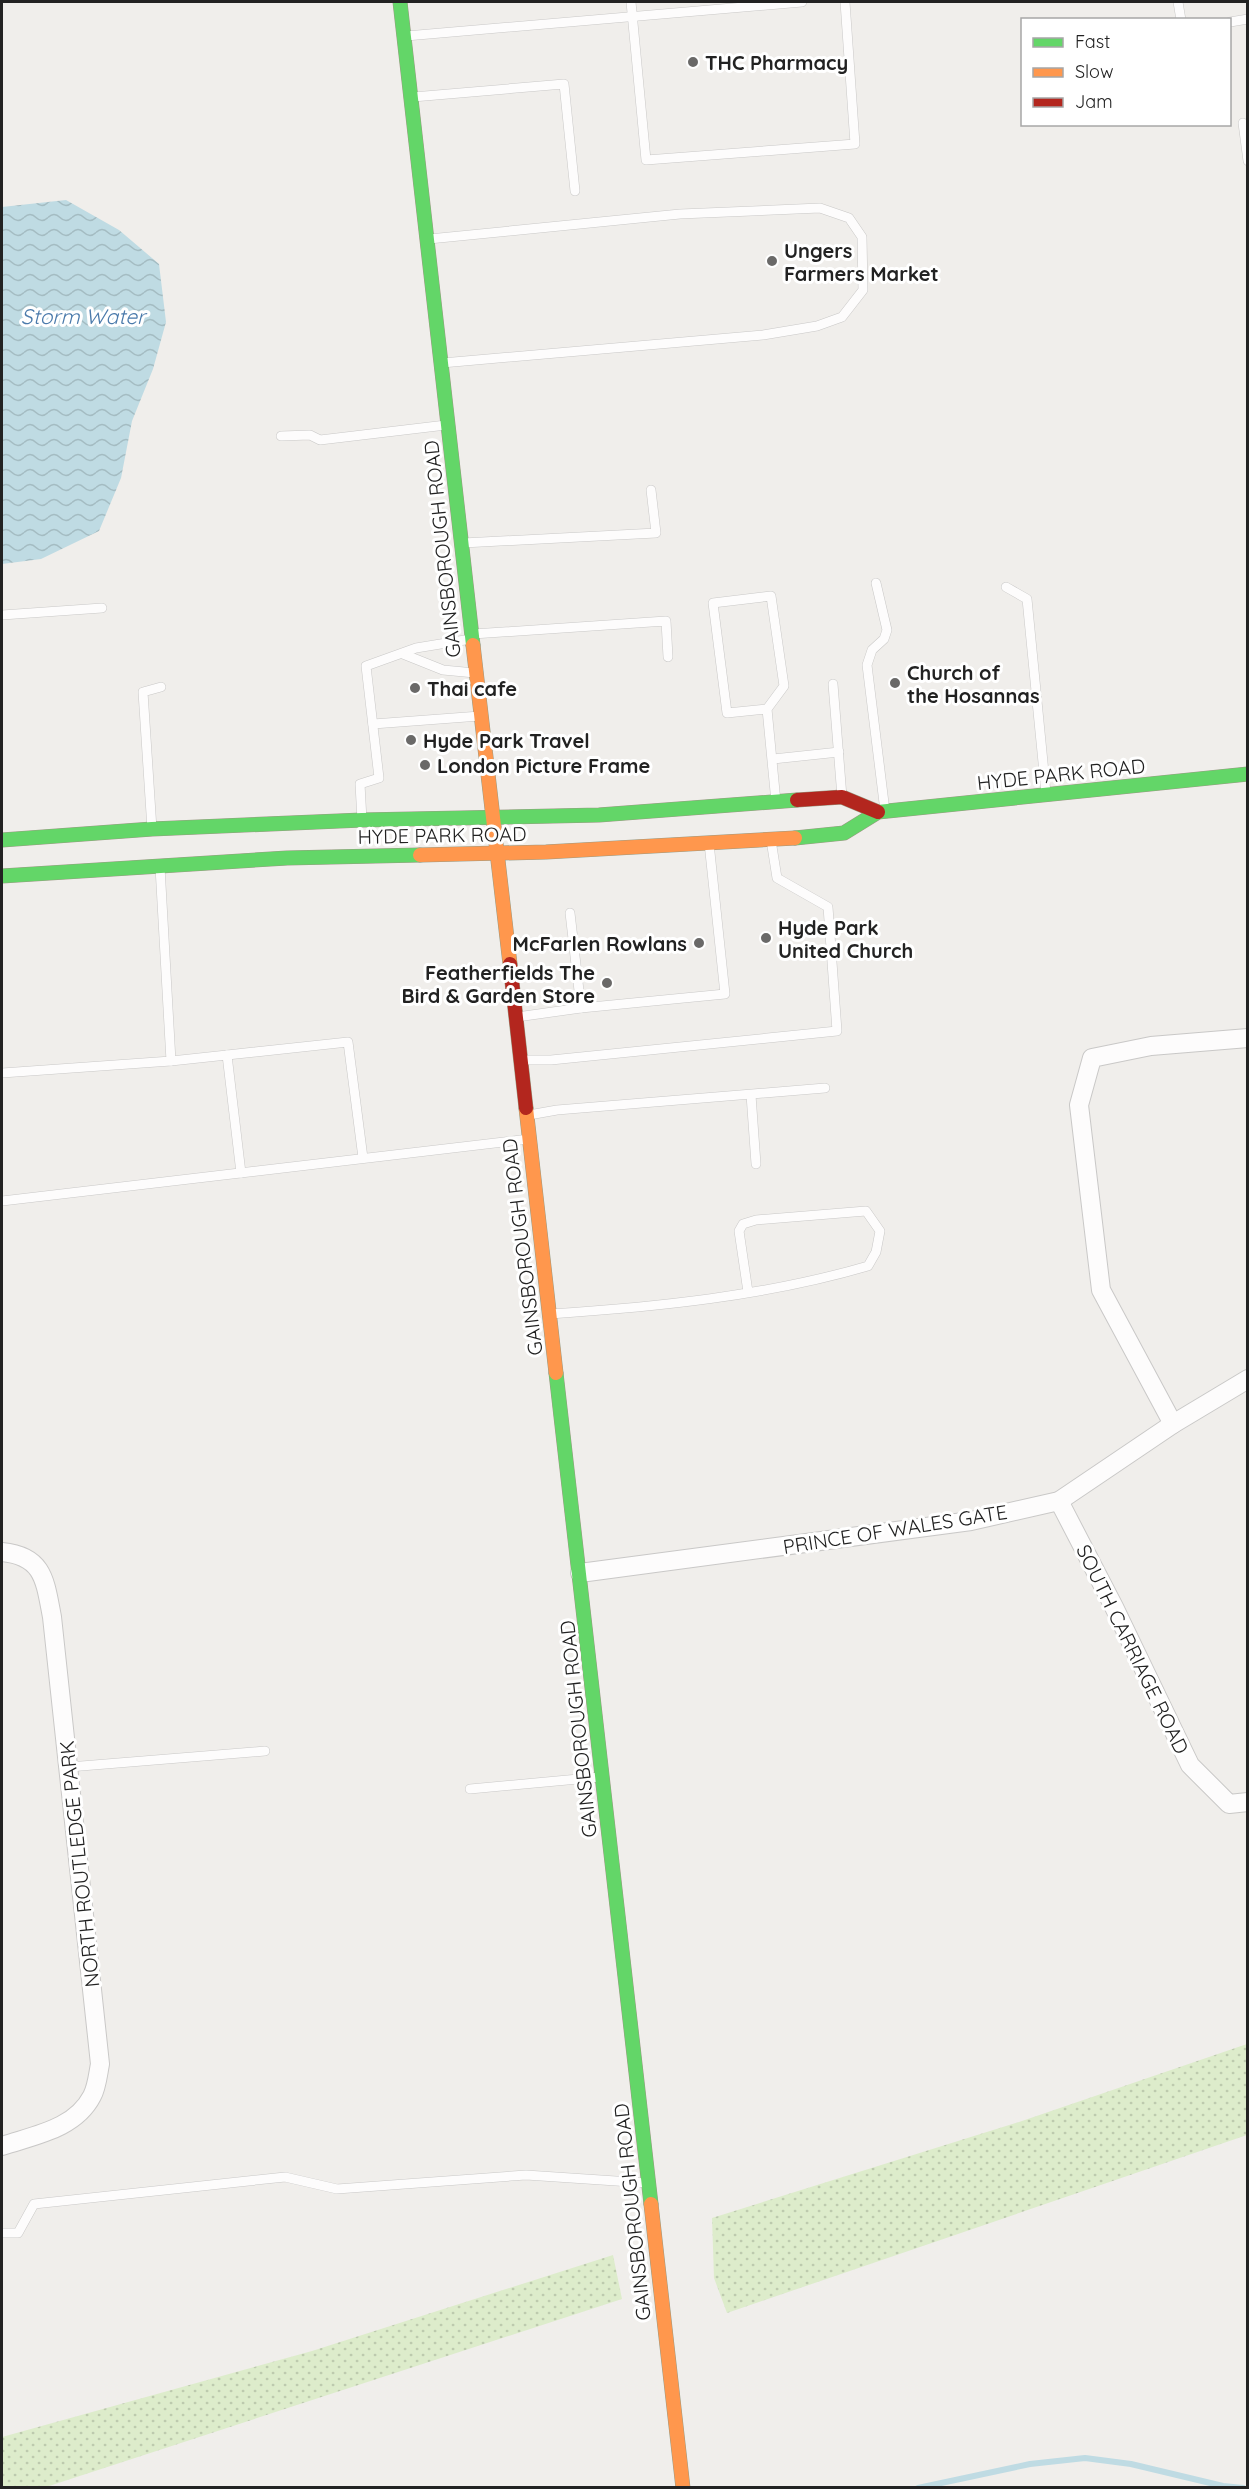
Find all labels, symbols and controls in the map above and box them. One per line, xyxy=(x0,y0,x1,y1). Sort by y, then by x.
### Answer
legend xyxy=(1021,18,1231,126)
text: Fast xyxy=(1075,30,1110,53)
place label: THC Pharmacy xyxy=(705,50,848,75)
marker: THC Pharmacy xyxy=(686,55,700,69)
text: Slow xyxy=(1075,60,1113,83)
text: Jam xyxy=(1075,90,1113,113)
place label: Ungers Farmers Market xyxy=(784,238,939,286)
marker: Ungers Farmers Market xyxy=(765,254,779,268)
water label: Storm Water xyxy=(21,303,148,329)
street label: GAINSBOROUGH ROAD xyxy=(418,439,466,659)
place label: Church of the Hosannas xyxy=(907,660,1040,708)
place label: Thai cafe xyxy=(427,676,517,701)
marker: Church of the Hosannas xyxy=(888,676,902,690)
marker: Thai cafe xyxy=(408,681,422,695)
place label: Hyde Park Travel xyxy=(423,728,590,753)
marker: Hyde Park Travel xyxy=(404,733,418,747)
place label: London Picture Frame xyxy=(437,753,650,778)
street label: HYDE PARK ROAD xyxy=(976,753,1146,795)
marker: London Picture Frame xyxy=(418,758,432,772)
street label: HYDE PARK ROAD xyxy=(357,821,527,849)
place label: Hyde Park United Church xyxy=(778,915,913,963)
place label: McFarlen Rowlans xyxy=(513,931,687,956)
marker: Hyde Park United Church xyxy=(759,931,773,945)
marker: McFarlen Rowlans xyxy=(692,936,706,950)
place label: Featherfields The Bird & Garden Store xyxy=(402,960,595,1008)
marker: Featherfields The Bird & Garden Store xyxy=(600,976,614,990)
street label: GAINSBOROUGH ROAD xyxy=(496,1137,548,1357)
street label: PRINCE OF WALES GATE xyxy=(781,1499,1009,1559)
street label: SOUTH CARRIAGE ROAD xyxy=(1071,1540,1195,1758)
street label: GAINSBOROUGH ROAD xyxy=(554,1619,602,1839)
street label: NORTH ROUTLEDGE PARK xyxy=(54,1739,104,1989)
street label: GAINSBOROUGH ROAD xyxy=(608,2102,656,2322)

